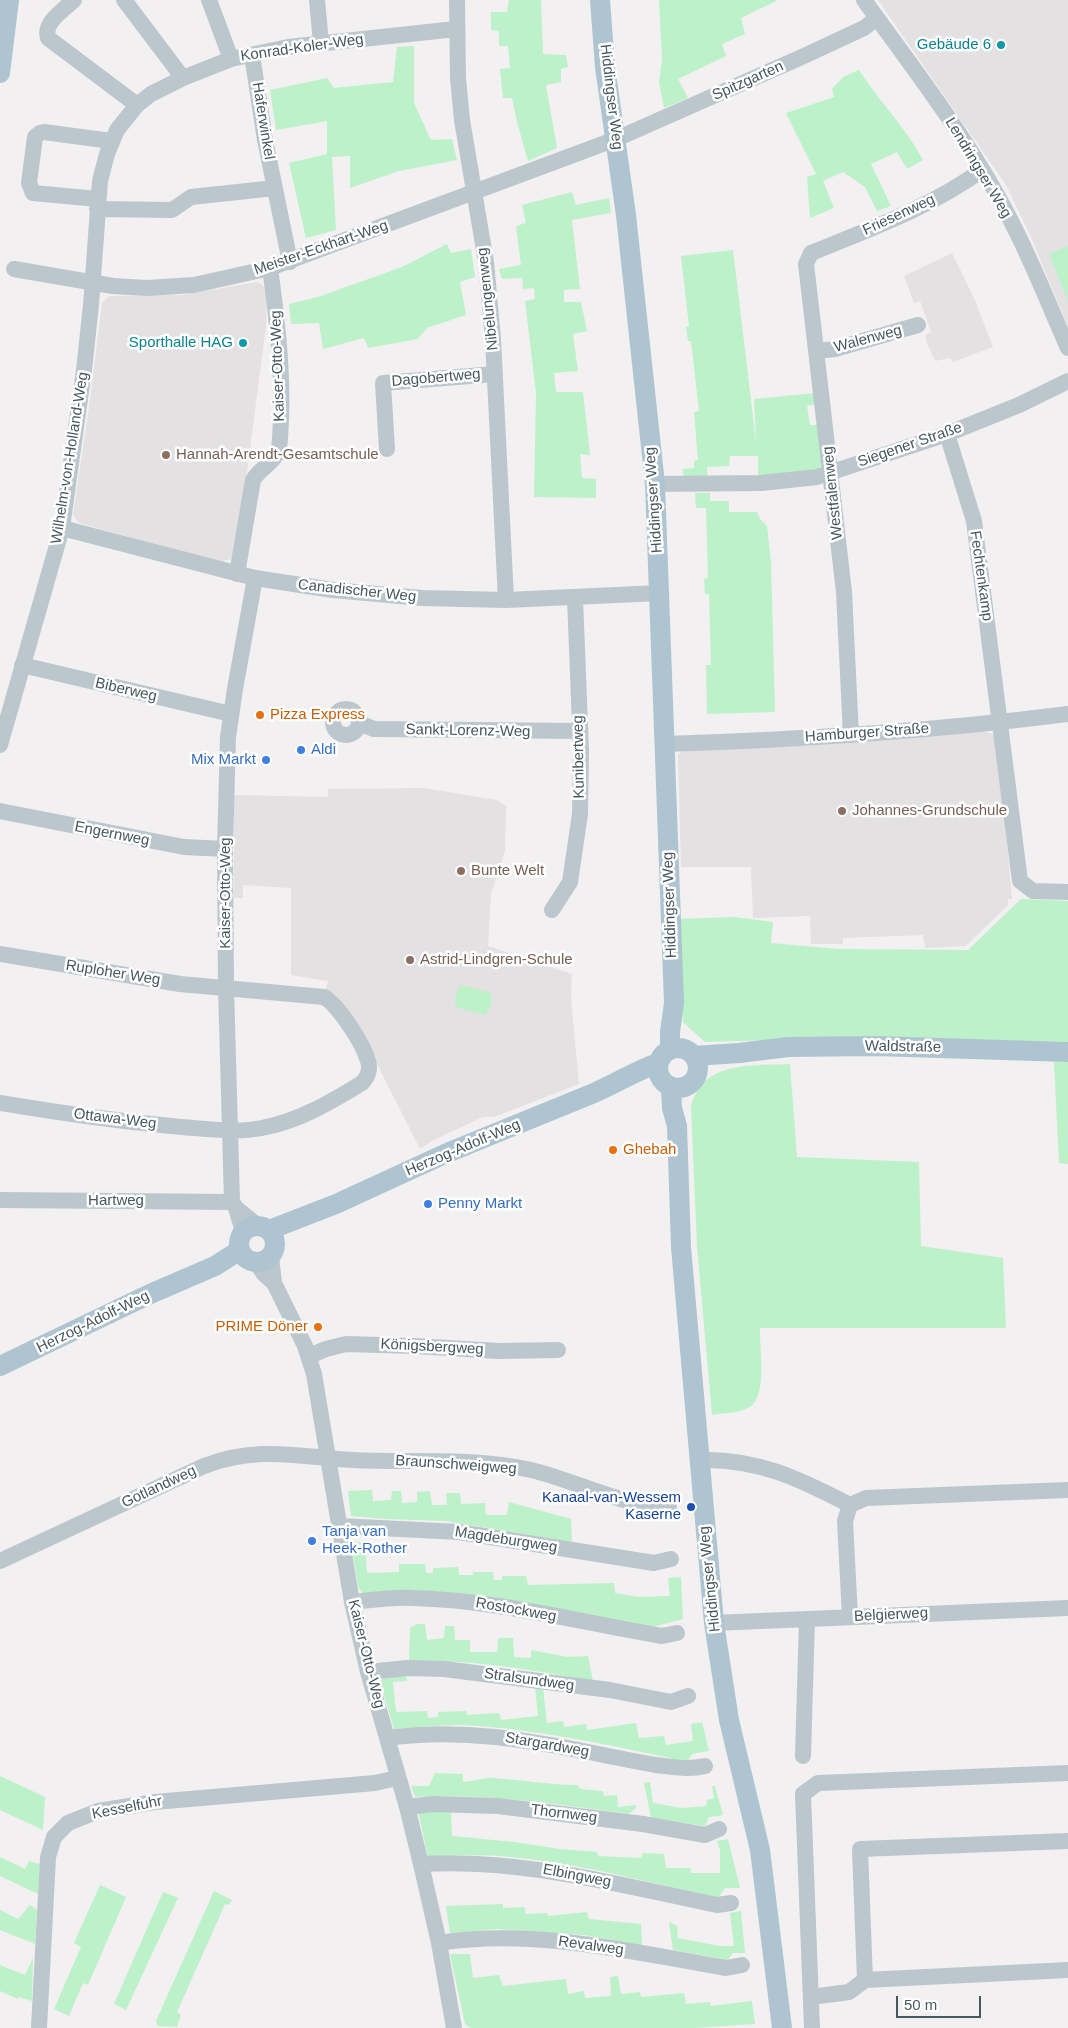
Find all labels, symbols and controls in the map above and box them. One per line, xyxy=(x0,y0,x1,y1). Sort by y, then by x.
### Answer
street label: Konrad-Koler-Weg xyxy=(239,30,365,66)
place label: Gebäude 6 xyxy=(917,36,991,54)
marker: Gebäude 6 xyxy=(995,39,1007,51)
street label: Hiddingser Weg xyxy=(596,43,626,151)
street label: Spitzgarten xyxy=(710,57,786,105)
street label: Haferwinkel xyxy=(248,81,278,161)
street label: Lendringser Weg xyxy=(941,115,1015,221)
street label: Friesenweg xyxy=(860,190,938,240)
street label: Meister-Eckhart-Weg xyxy=(252,217,390,279)
street label: Nibelungenweg xyxy=(474,247,502,351)
street label: Kaiser-Otto-Weg xyxy=(267,310,289,422)
street label: Walenweg xyxy=(832,321,904,357)
place label: Sporthalle HAG xyxy=(129,334,233,352)
marker: Sporthalle HAG xyxy=(237,337,249,349)
street label: Dagobertweg xyxy=(391,365,481,391)
street label: Wilhelm-von-Holland-Weg xyxy=(48,371,92,545)
street label: Siegener Straße xyxy=(855,419,965,471)
street label: Westfalenweg xyxy=(819,445,847,541)
place label: Hannah-Arendt-Gesamtschule xyxy=(176,446,379,464)
street label: Hiddingser Weg xyxy=(641,446,667,554)
marker: Hannah-Arendt-Gesamtschule xyxy=(160,449,172,461)
street label: Fechtenkamp xyxy=(966,530,996,622)
street label: Canadischer Weg xyxy=(297,576,417,606)
street label: Biberweg xyxy=(94,674,158,706)
place label: Pizza Express xyxy=(270,706,365,724)
marker: Pizza Express xyxy=(254,709,266,721)
street label: Kunibertweg xyxy=(569,715,589,799)
street label: Hamburger Straße xyxy=(804,720,930,746)
street label: Sankt-Lorenz-Weg xyxy=(405,721,531,741)
place label: Aldi xyxy=(311,741,336,759)
marker: Aldi xyxy=(295,744,307,756)
place label: Mix Markt xyxy=(191,751,256,769)
marker: Mix Markt xyxy=(260,754,272,766)
place label: Johannes-Grundschule xyxy=(852,802,1007,820)
marker: Johannes-Grundschule xyxy=(836,805,848,817)
street label: Engernweg xyxy=(73,818,151,850)
street label: Kaiser-Otto-Weg xyxy=(217,837,235,949)
street label: Hiddingser Weg xyxy=(659,851,681,959)
place label: Bunte Welt xyxy=(471,862,544,880)
marker: Bunte Welt xyxy=(455,865,467,877)
place label: Astrid-Lindgren-Schule xyxy=(420,951,573,969)
marker: Astrid-Lindgren-Schule xyxy=(404,954,416,966)
street label: Ruploher Weg xyxy=(64,957,162,989)
street label: Waldstraße xyxy=(865,1037,941,1057)
street label: Ottawa-Weg xyxy=(73,1105,157,1133)
street label: Herzog-Adolf-Weg xyxy=(403,1116,523,1180)
place label: Ghebah xyxy=(623,1141,676,1159)
marker: Ghebah xyxy=(607,1144,619,1156)
street label: Hartweg xyxy=(88,1192,144,1210)
place label: Penny Markt xyxy=(438,1195,522,1213)
marker: Penny Markt xyxy=(422,1198,434,1210)
street label: Herzog-Adolf-Weg xyxy=(34,1287,152,1357)
place label: PRIME Döner xyxy=(215,1318,308,1336)
marker: PRIME Döner xyxy=(312,1321,324,1333)
street label: Königsbergweg xyxy=(380,1335,484,1359)
street label: Braunschweigweg xyxy=(395,1452,517,1478)
street label: Gotlandweg xyxy=(119,1462,199,1512)
place label: Kanaal-van-Wessem Kaserne xyxy=(542,1489,681,1524)
marker: Kanaal-van-Wessem Kaserne xyxy=(685,1501,697,1513)
place label: Tanja van Heek-Rother xyxy=(322,1523,407,1558)
street label: Magdeburgweg xyxy=(454,1523,558,1557)
street label: Hiddingser Weg xyxy=(695,1525,725,1633)
marker: Tanja van Heek-Rother xyxy=(306,1535,318,1547)
street label: Rostockweg xyxy=(474,1594,558,1626)
street label: Kaiser-Otto-Weg xyxy=(344,1598,388,1710)
street label: Belgierweg xyxy=(853,1604,929,1626)
street label: Stralsundweg xyxy=(483,1665,575,1695)
street label: Stargardweg xyxy=(504,1729,590,1761)
street label: Kesselfuhr xyxy=(90,1792,164,1824)
street label: Thornweg xyxy=(530,1801,598,1827)
street label: Elbingweg xyxy=(541,1861,613,1891)
street label: Revalweg xyxy=(557,1933,625,1959)
scale bar xyxy=(898,1986,983,2018)
text: 50 m xyxy=(904,1996,937,2013)

